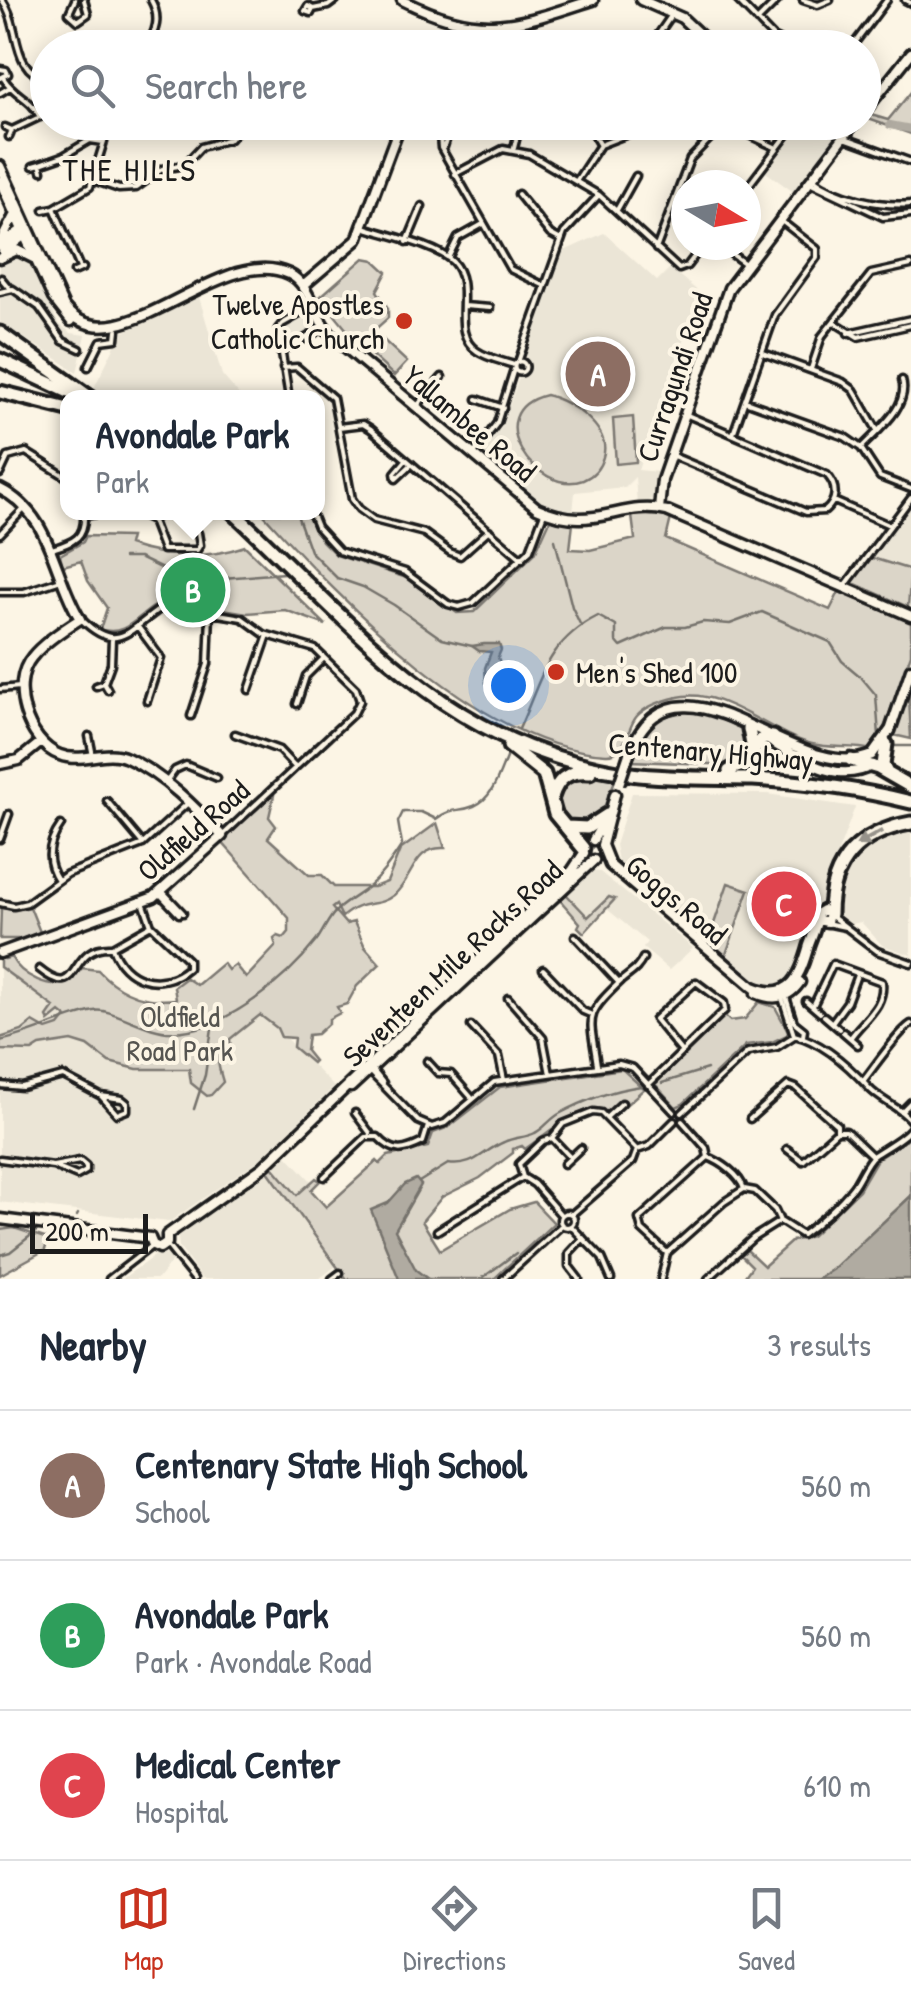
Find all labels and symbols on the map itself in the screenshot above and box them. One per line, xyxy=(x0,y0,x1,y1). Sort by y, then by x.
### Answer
district label: THE HILLS xyxy=(63,148,197,191)
north arrow xyxy=(671,170,761,260)
place label: Twelve Apostles Catholic Church xyxy=(211,284,384,358)
street label: Curragundi Road xyxy=(626,287,722,467)
marker: Twelve Apostles Catholic Church xyxy=(393,310,415,332)
pin: A xyxy=(566,336,630,412)
street label: Yallambee Road xyxy=(395,355,545,491)
pin: B xyxy=(160,552,226,628)
place label: Men's Shed 100 xyxy=(576,652,737,692)
your location xyxy=(483,660,534,711)
marker: Men's Shed 100 xyxy=(545,661,567,683)
street label: Centenary Highway xyxy=(607,722,815,780)
street label: Oldfield Road xyxy=(129,770,258,890)
one-way arrow xyxy=(855,828,883,846)
street label: Goggs Road xyxy=(618,845,736,953)
street label: Seventeen Mile Rocks Road xyxy=(334,850,571,1075)
pin: C xyxy=(752,866,816,942)
park label: Oldfield Road Park xyxy=(127,996,233,1070)
scale bar xyxy=(30,1209,148,1254)

